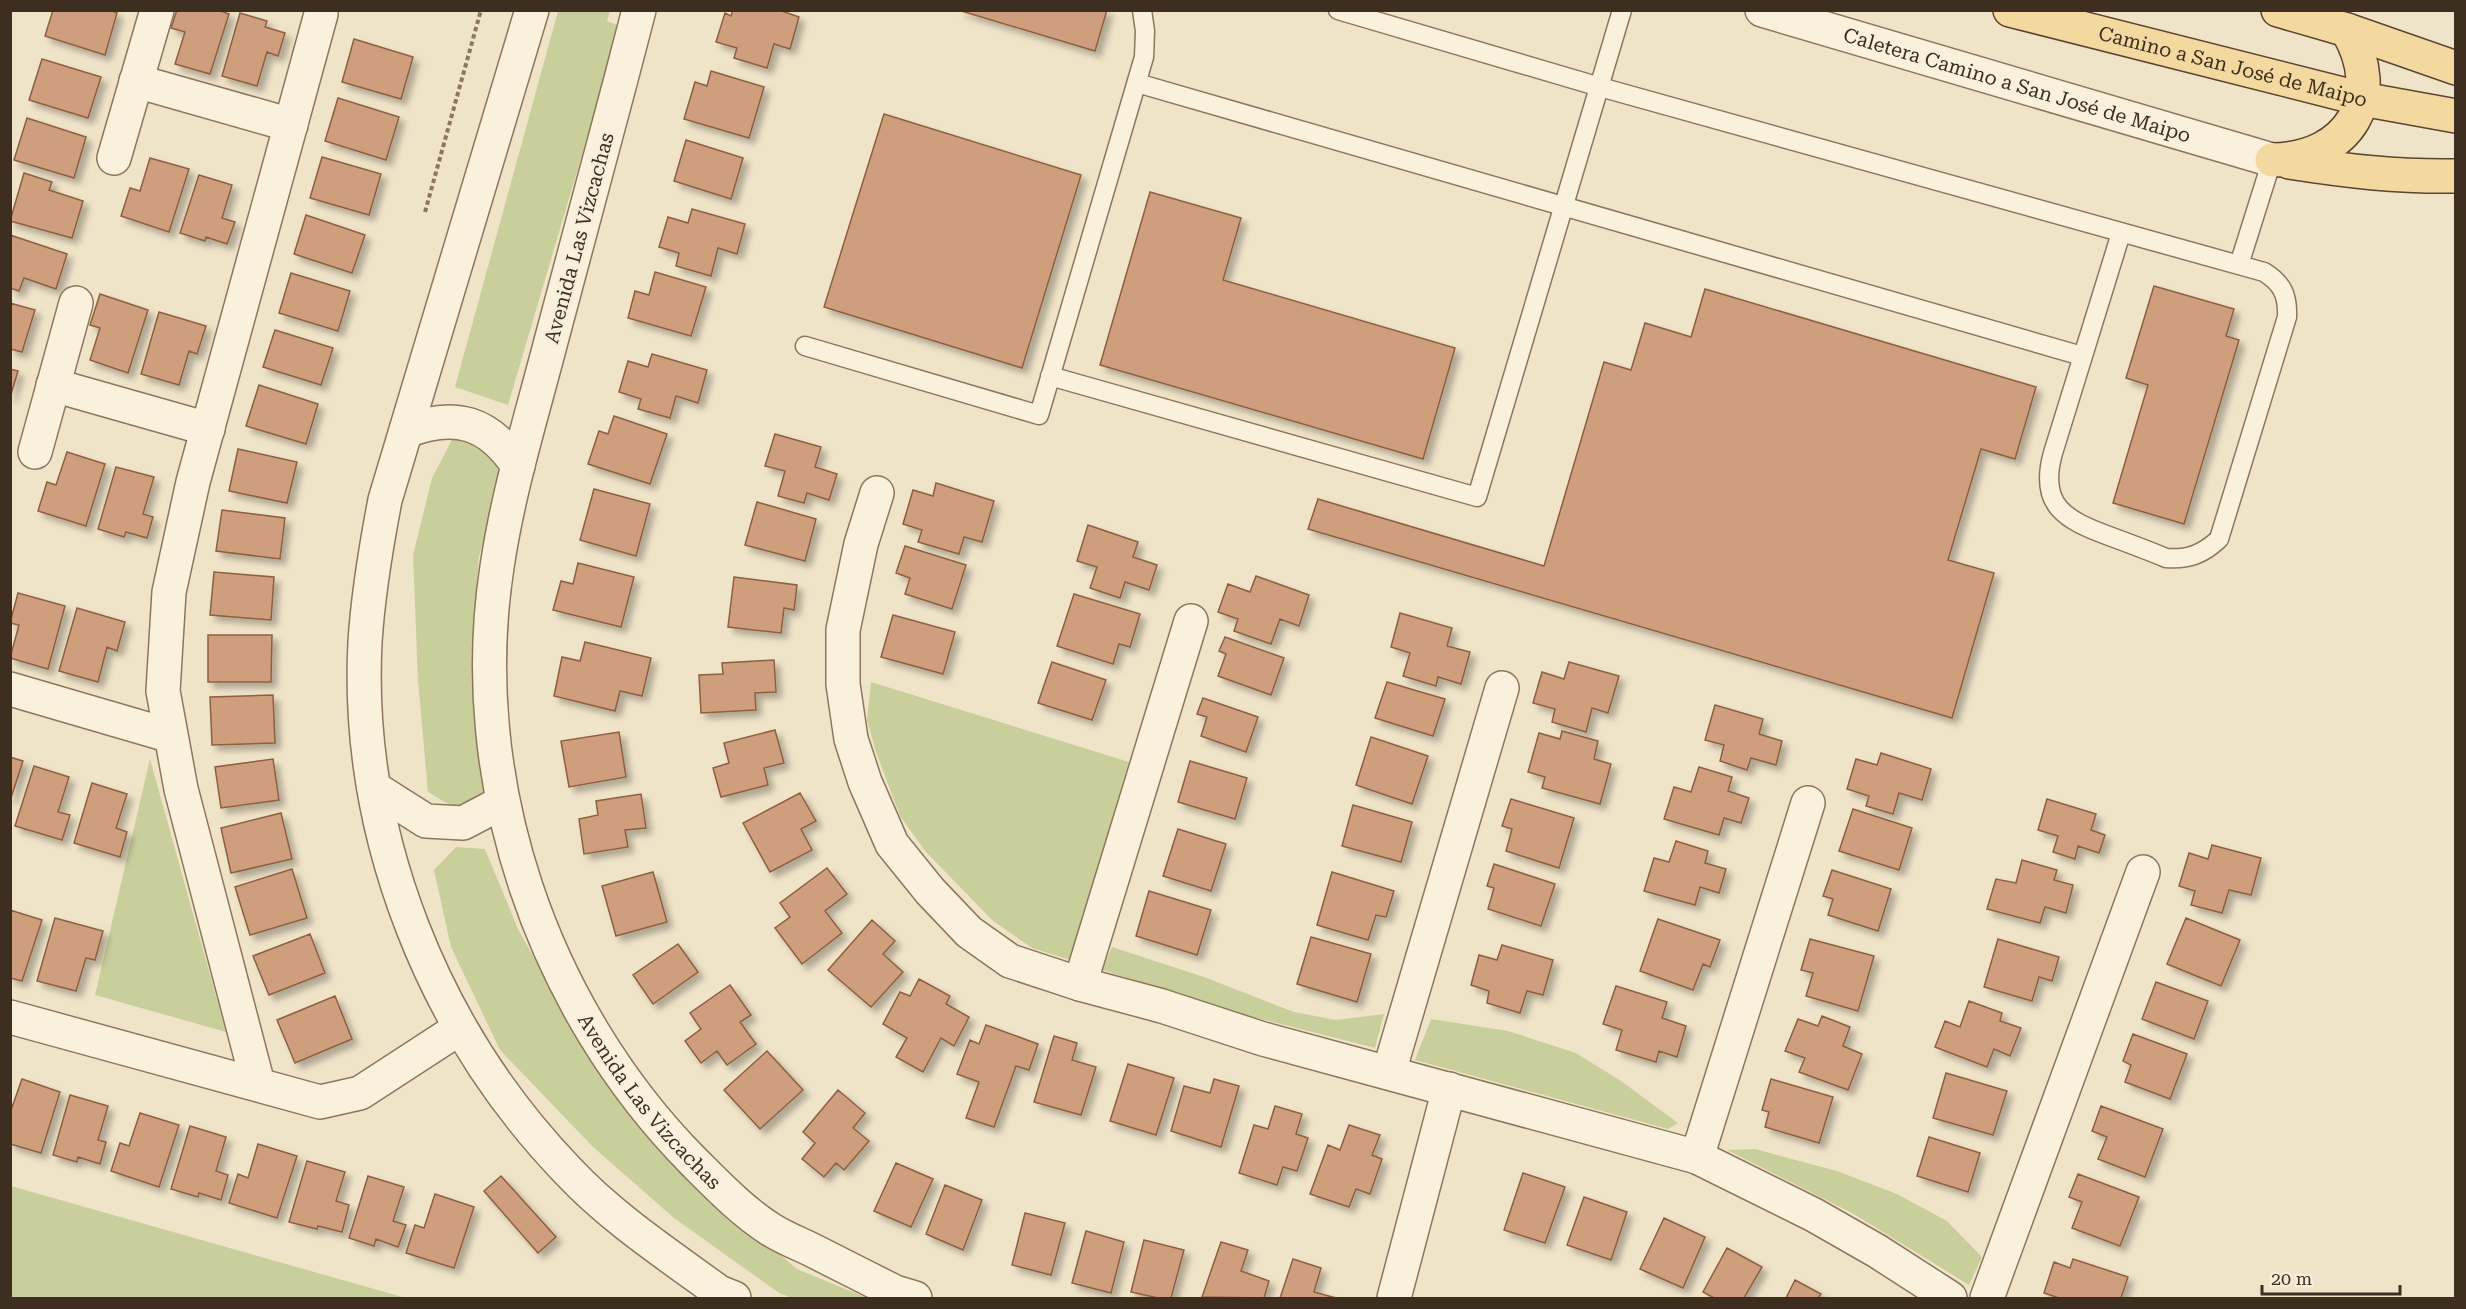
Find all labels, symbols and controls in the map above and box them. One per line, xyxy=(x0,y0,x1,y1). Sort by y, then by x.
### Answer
street label: Camino a San José de Maipo xyxy=(2096,21,2370,112)
street label: Caletera Camino a San José de Maipo xyxy=(1841,23,2194,147)
street label: Avenida Las Vizcachas xyxy=(539,130,619,346)
street label: Avenida Las Vizcachas xyxy=(573,1009,726,1194)
scale bar xyxy=(2262,1258,2400,1296)
text: 20 m xyxy=(2271,1268,2312,1289)

